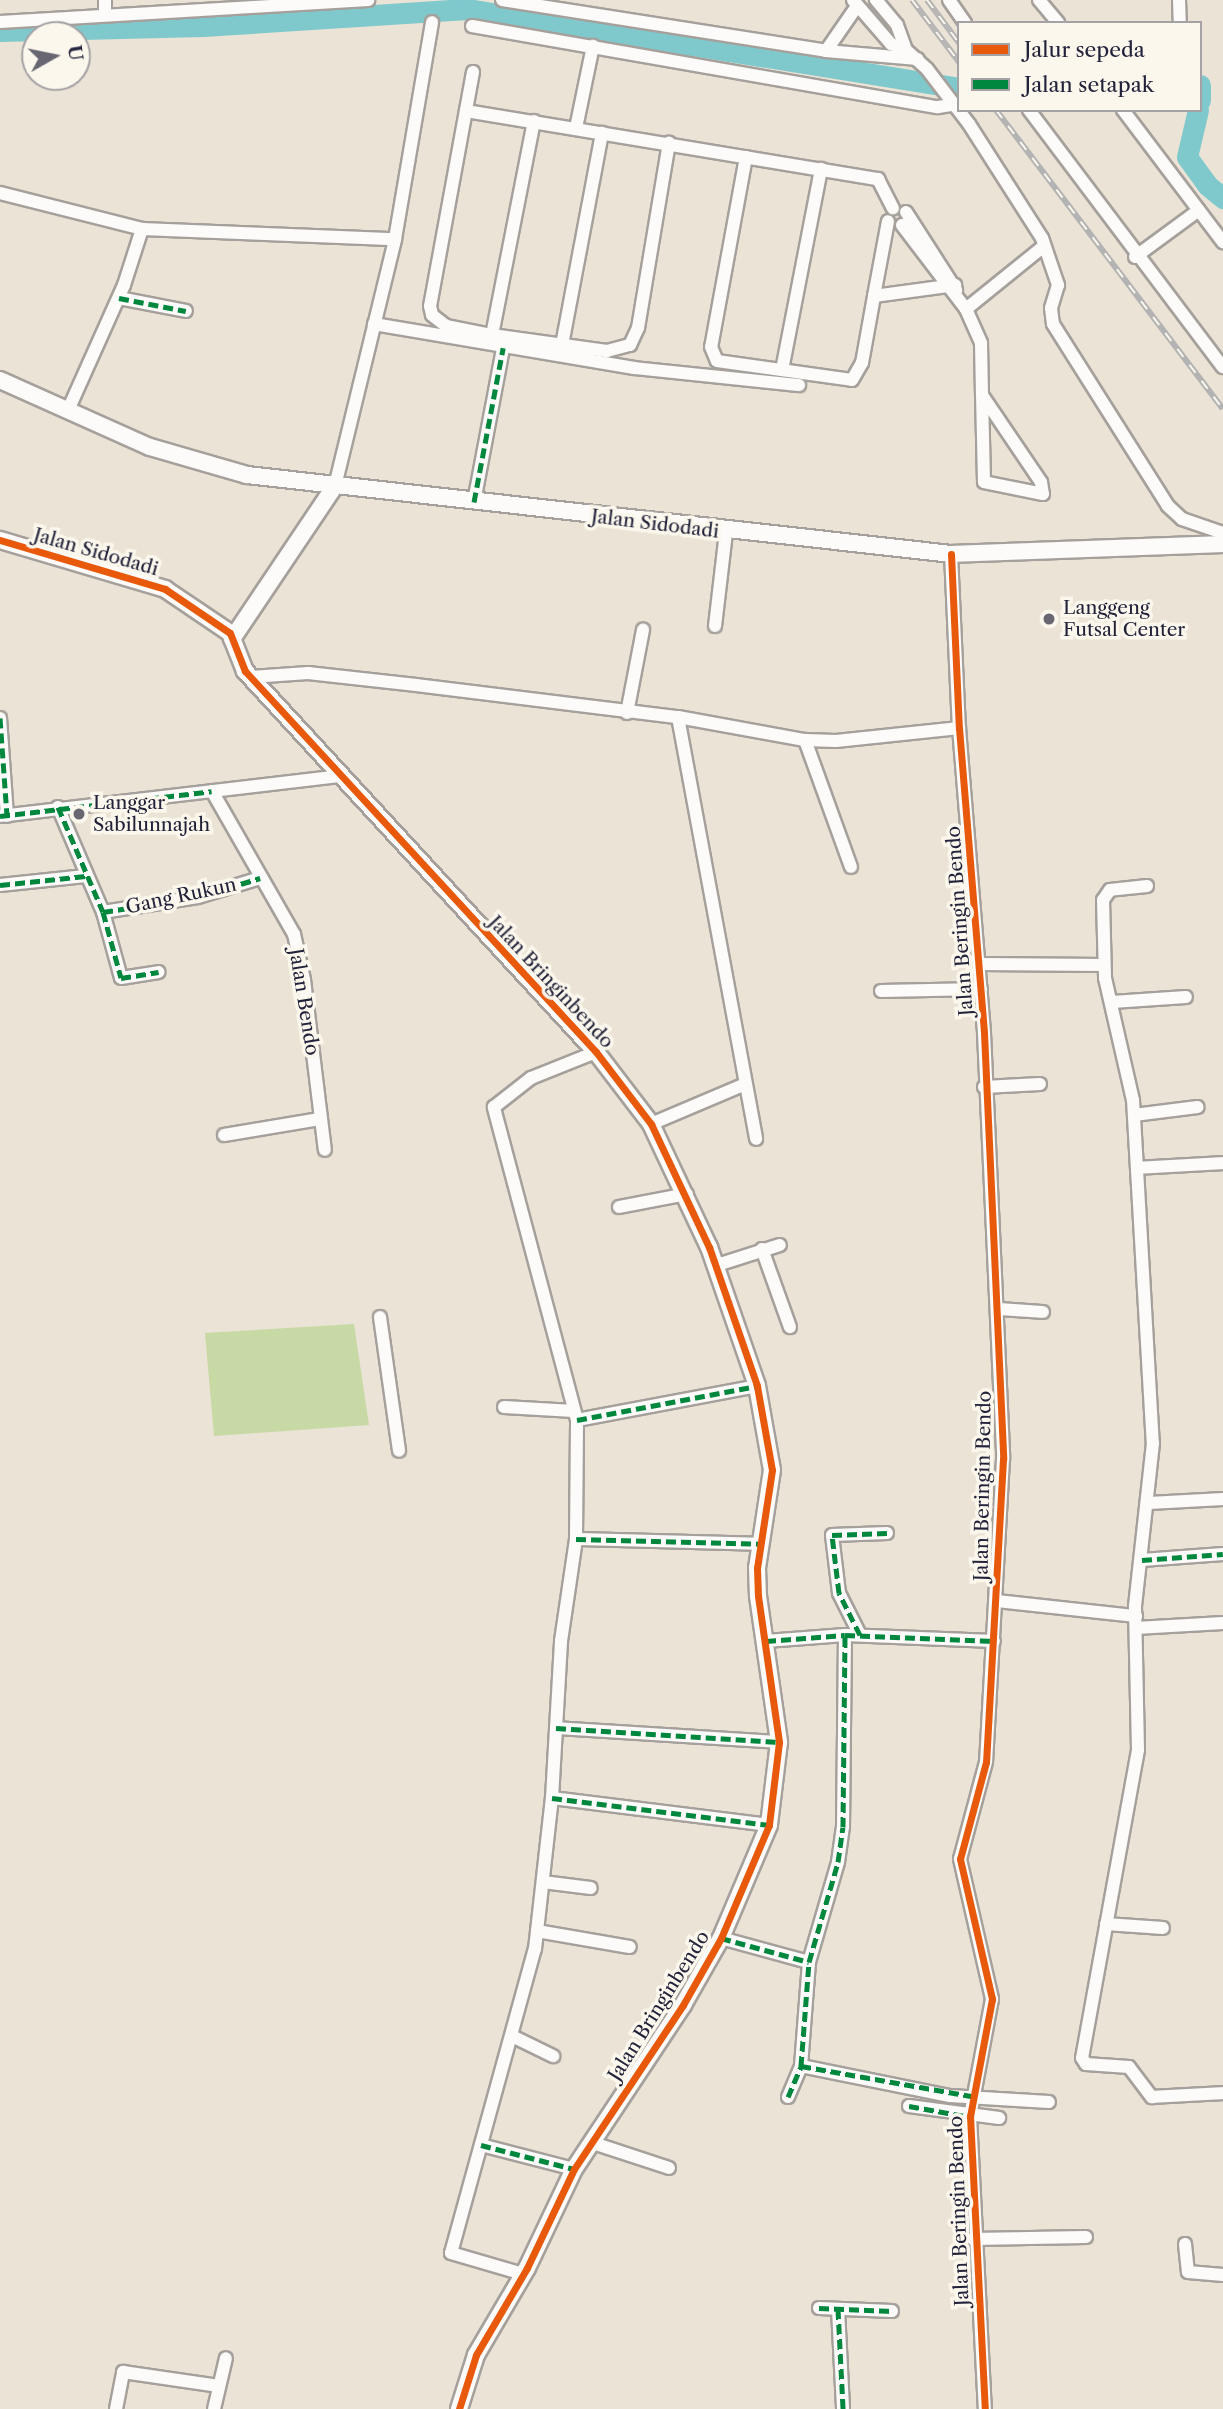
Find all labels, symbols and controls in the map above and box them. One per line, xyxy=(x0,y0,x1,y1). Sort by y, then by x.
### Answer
north arrow xyxy=(21,21,91,91)
legend xyxy=(957,21,1202,112)
text: Jalur sepeda xyxy=(1024,37,1145,62)
text: U xyxy=(63,44,88,62)
text: Jalan setapak xyxy=(1024,72,1154,97)
street label: Jalan Sidodadi xyxy=(590,505,720,543)
street label: Jalan Sidodadi xyxy=(31,523,161,581)
place label: Langgeng Futsal Center xyxy=(1063,597,1185,641)
marker: Langgeng Futsal Center xyxy=(1041,611,1057,627)
place label: Langgar Sabilunnajah xyxy=(93,792,210,836)
marker: Langgar Sabilunnajah xyxy=(71,806,87,822)
street label: Jalan Beringin Bendo xyxy=(942,825,978,1017)
street label: Gang Rukun xyxy=(124,873,238,919)
street label: Jalan Bringinbendo xyxy=(484,911,618,1053)
street label: Jalan Bendo xyxy=(284,947,324,1057)
street label: Jalan Beringin Bendo xyxy=(970,1391,996,1581)
street label: Jalan Bringinbendo xyxy=(604,1927,714,2085)
street label: Jalan Beringin Bendo xyxy=(944,2115,974,2307)

